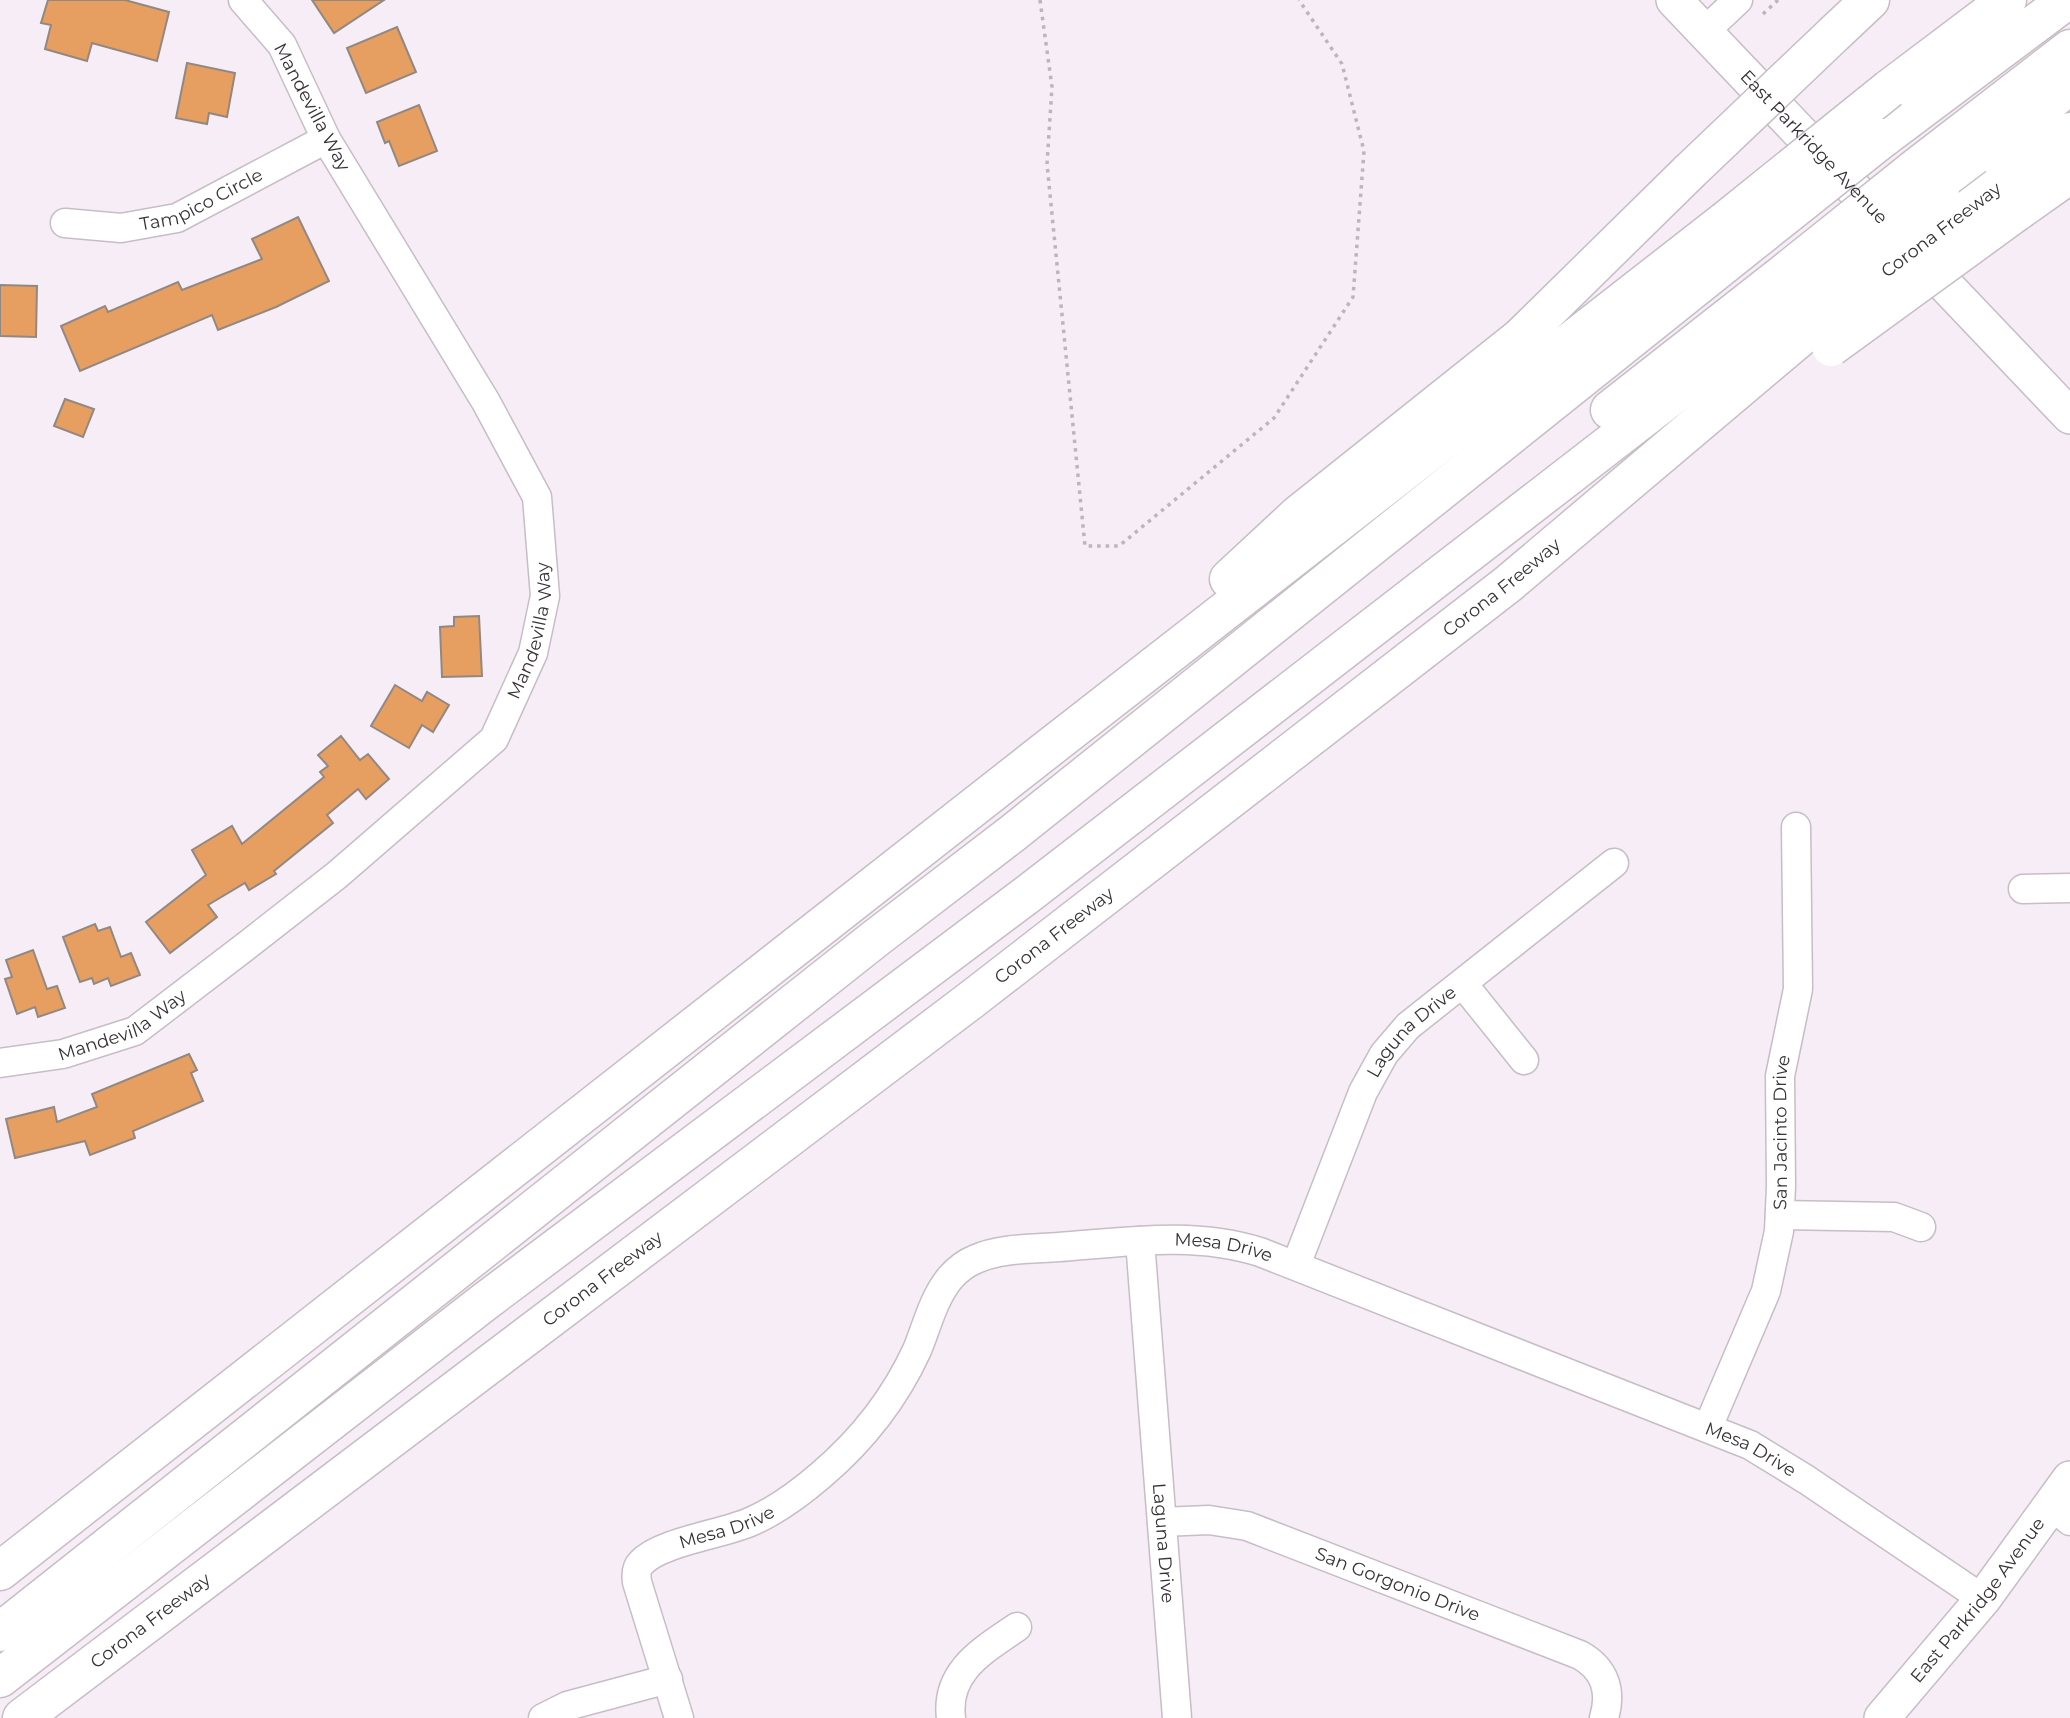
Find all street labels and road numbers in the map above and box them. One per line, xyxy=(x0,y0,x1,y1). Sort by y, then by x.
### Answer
street label: Mandevilla Way xyxy=(269,39,355,175)
street label: East Parkridge Avenue xyxy=(1736,65,1892,229)
street label: Tampico Circle xyxy=(138,164,267,235)
street label: Corona Freeway xyxy=(1877,177,2006,282)
street label: Corona Freeway xyxy=(1438,533,1565,642)
street label: Mandevilla Way xyxy=(503,561,556,703)
street label: Corona Freeway xyxy=(990,883,1118,989)
street label: Laguna Drive xyxy=(1362,981,1461,1081)
street label: Mandevilla Way xyxy=(55,985,191,1066)
street label: San Jacinto Drive xyxy=(1769,1053,1795,1210)
street label: Corona Freeway xyxy=(538,1226,667,1331)
street label: Mesa Drive xyxy=(1174,1229,1276,1267)
street label: Mesa Drive xyxy=(1702,1417,1800,1482)
street label: Laguna Drive xyxy=(1148,1482,1179,1604)
street label: Mesa Drive xyxy=(676,1501,779,1554)
street label: East Parkridge Avenue xyxy=(1906,1513,2050,1687)
street label: San Gorgonio Drive xyxy=(1312,1543,1483,1626)
street label: Corona Freeway xyxy=(86,1568,215,1673)

